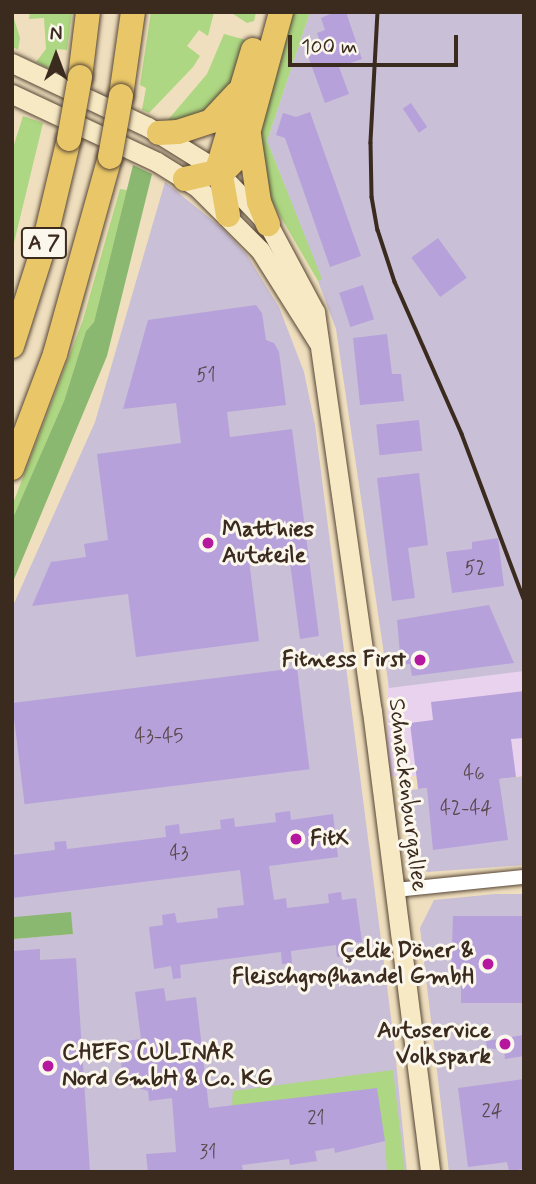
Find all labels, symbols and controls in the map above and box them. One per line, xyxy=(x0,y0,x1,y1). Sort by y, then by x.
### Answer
north arrow xyxy=(21,21,91,91)
scale bar xyxy=(291,21,461,65)
text: N xyxy=(50,22,62,47)
text: 100 m xyxy=(301,33,357,61)
road number: A 7 xyxy=(20,226,68,260)
house number: 51 xyxy=(196,365,216,387)
place label: Matthies Autoteile xyxy=(222,516,314,570)
marker: Matthies Autoteile xyxy=(200,535,216,551)
house number: 52 xyxy=(464,558,486,580)
place label: Fitness First xyxy=(283,646,406,674)
marker: Fitness First xyxy=(412,652,428,668)
street label: Schnackenburgallee xyxy=(381,697,433,893)
house number: 43-45 xyxy=(135,726,183,748)
house number: 46 xyxy=(463,763,485,785)
house number: 42-44 xyxy=(440,798,492,820)
place label: FitX xyxy=(310,825,349,853)
marker: FitX xyxy=(288,831,304,847)
house number: 43 xyxy=(169,843,189,865)
place label: Çelik Döner & Fleischgroßhandel GmbH xyxy=(232,937,474,991)
marker: Çelik Döner & Fleischgroßhandel GmbH xyxy=(480,956,496,972)
place label: Autoservice Volkspark xyxy=(377,1017,491,1071)
marker: Autoservice Volkspark xyxy=(497,1036,513,1052)
place label: CHEFS CULINAR Nord GmbH & Co. KG xyxy=(62,1039,272,1093)
marker: CHEFS CULINAR Nord GmbH & Co. KG xyxy=(40,1058,56,1074)
house number: 24 xyxy=(482,1101,502,1123)
house number: 21 xyxy=(307,1108,325,1130)
house number: 31 xyxy=(200,1142,216,1164)

